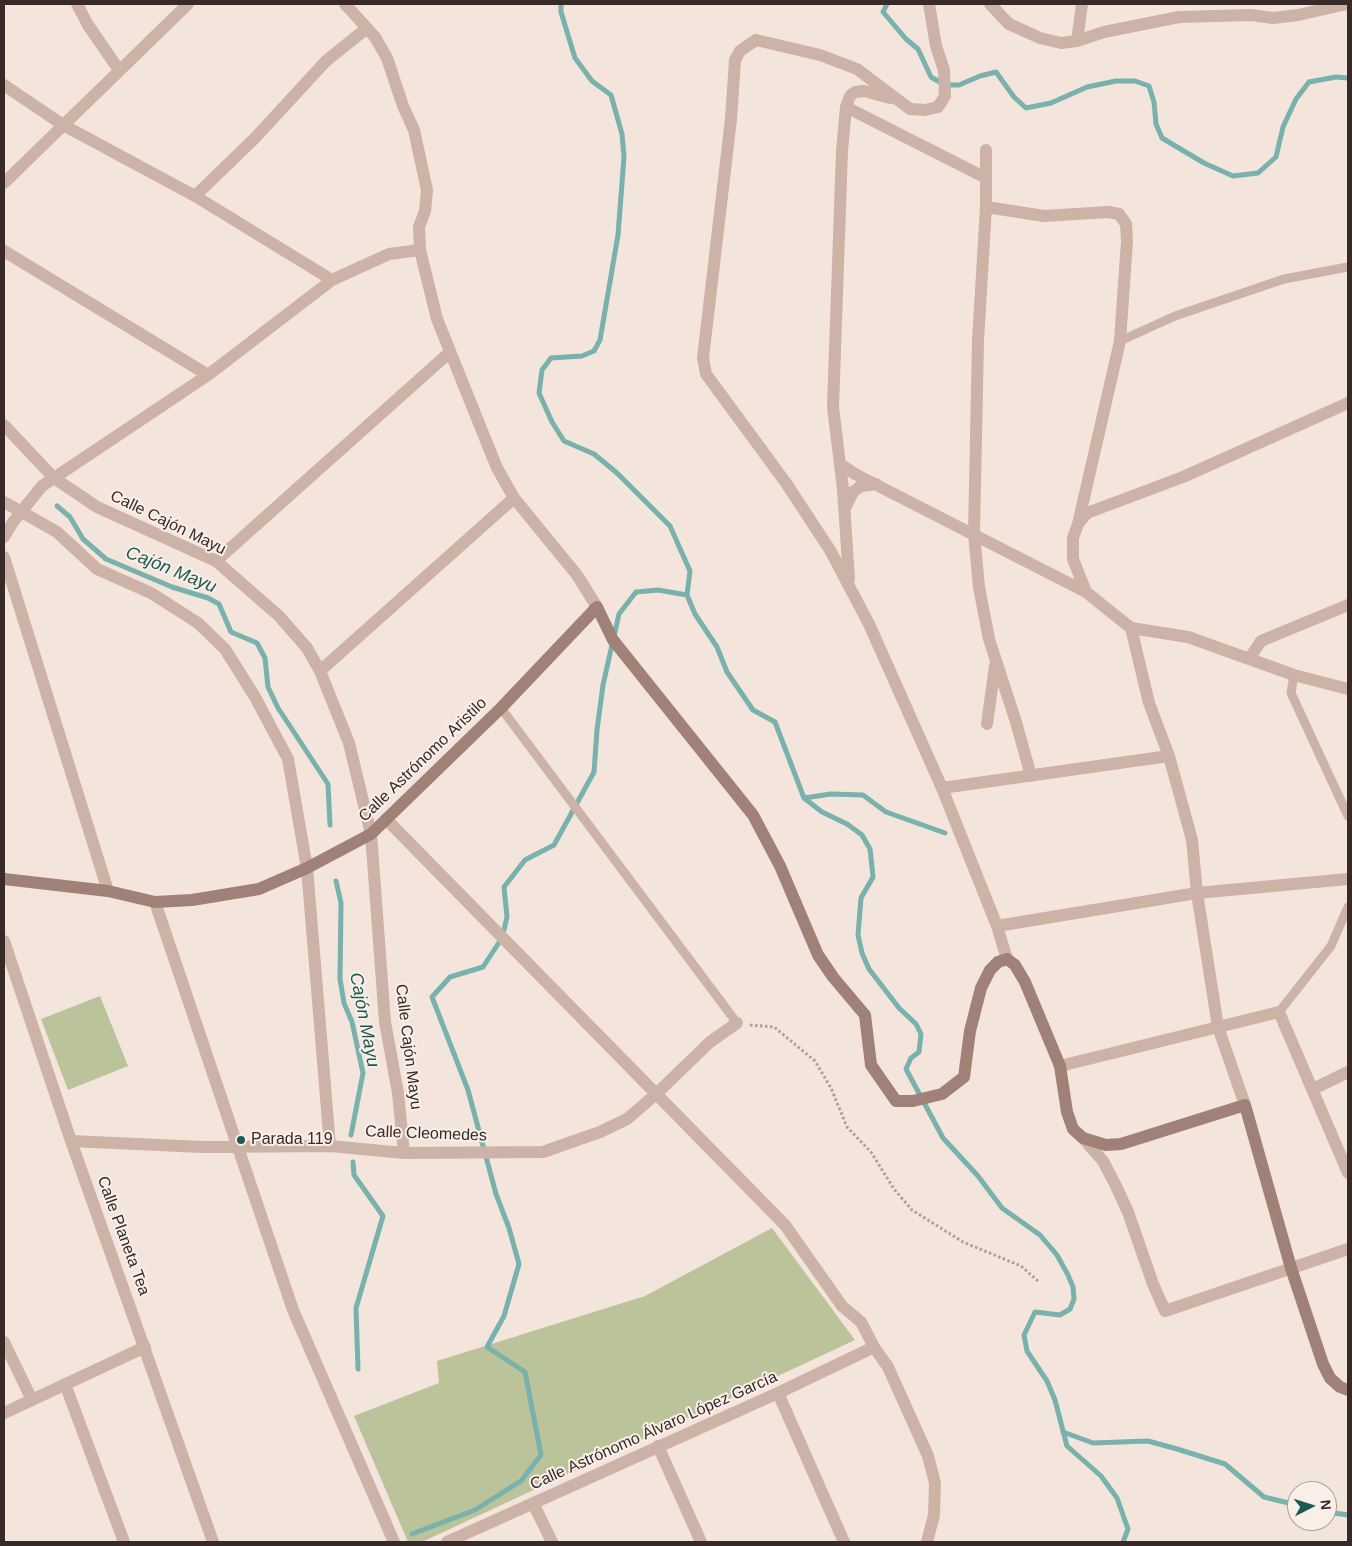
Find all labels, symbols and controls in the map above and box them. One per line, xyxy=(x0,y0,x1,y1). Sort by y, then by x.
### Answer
street label: Calle Cajón Mayu xyxy=(107,487,229,559)
water label: Cajón Mayu xyxy=(122,542,220,598)
street label: Calle Astrónomo Aristilo xyxy=(355,694,491,826)
water label: Cajón Mayu xyxy=(344,971,384,1069)
street label: Calle Cajón Mayu xyxy=(391,983,425,1111)
street label: Calle Cleomedes xyxy=(365,1122,487,1146)
place label: Parada 119 xyxy=(251,1130,333,1150)
marker: Parada 119 xyxy=(235,1134,247,1146)
street label: Calle Planeta Tea xyxy=(93,1174,153,1298)
street label: Calle Astrónomo Álvaro López García xyxy=(527,1368,781,1494)
north arrow xyxy=(1287,1481,1337,1531)
text: N xyxy=(1318,1499,1334,1511)

